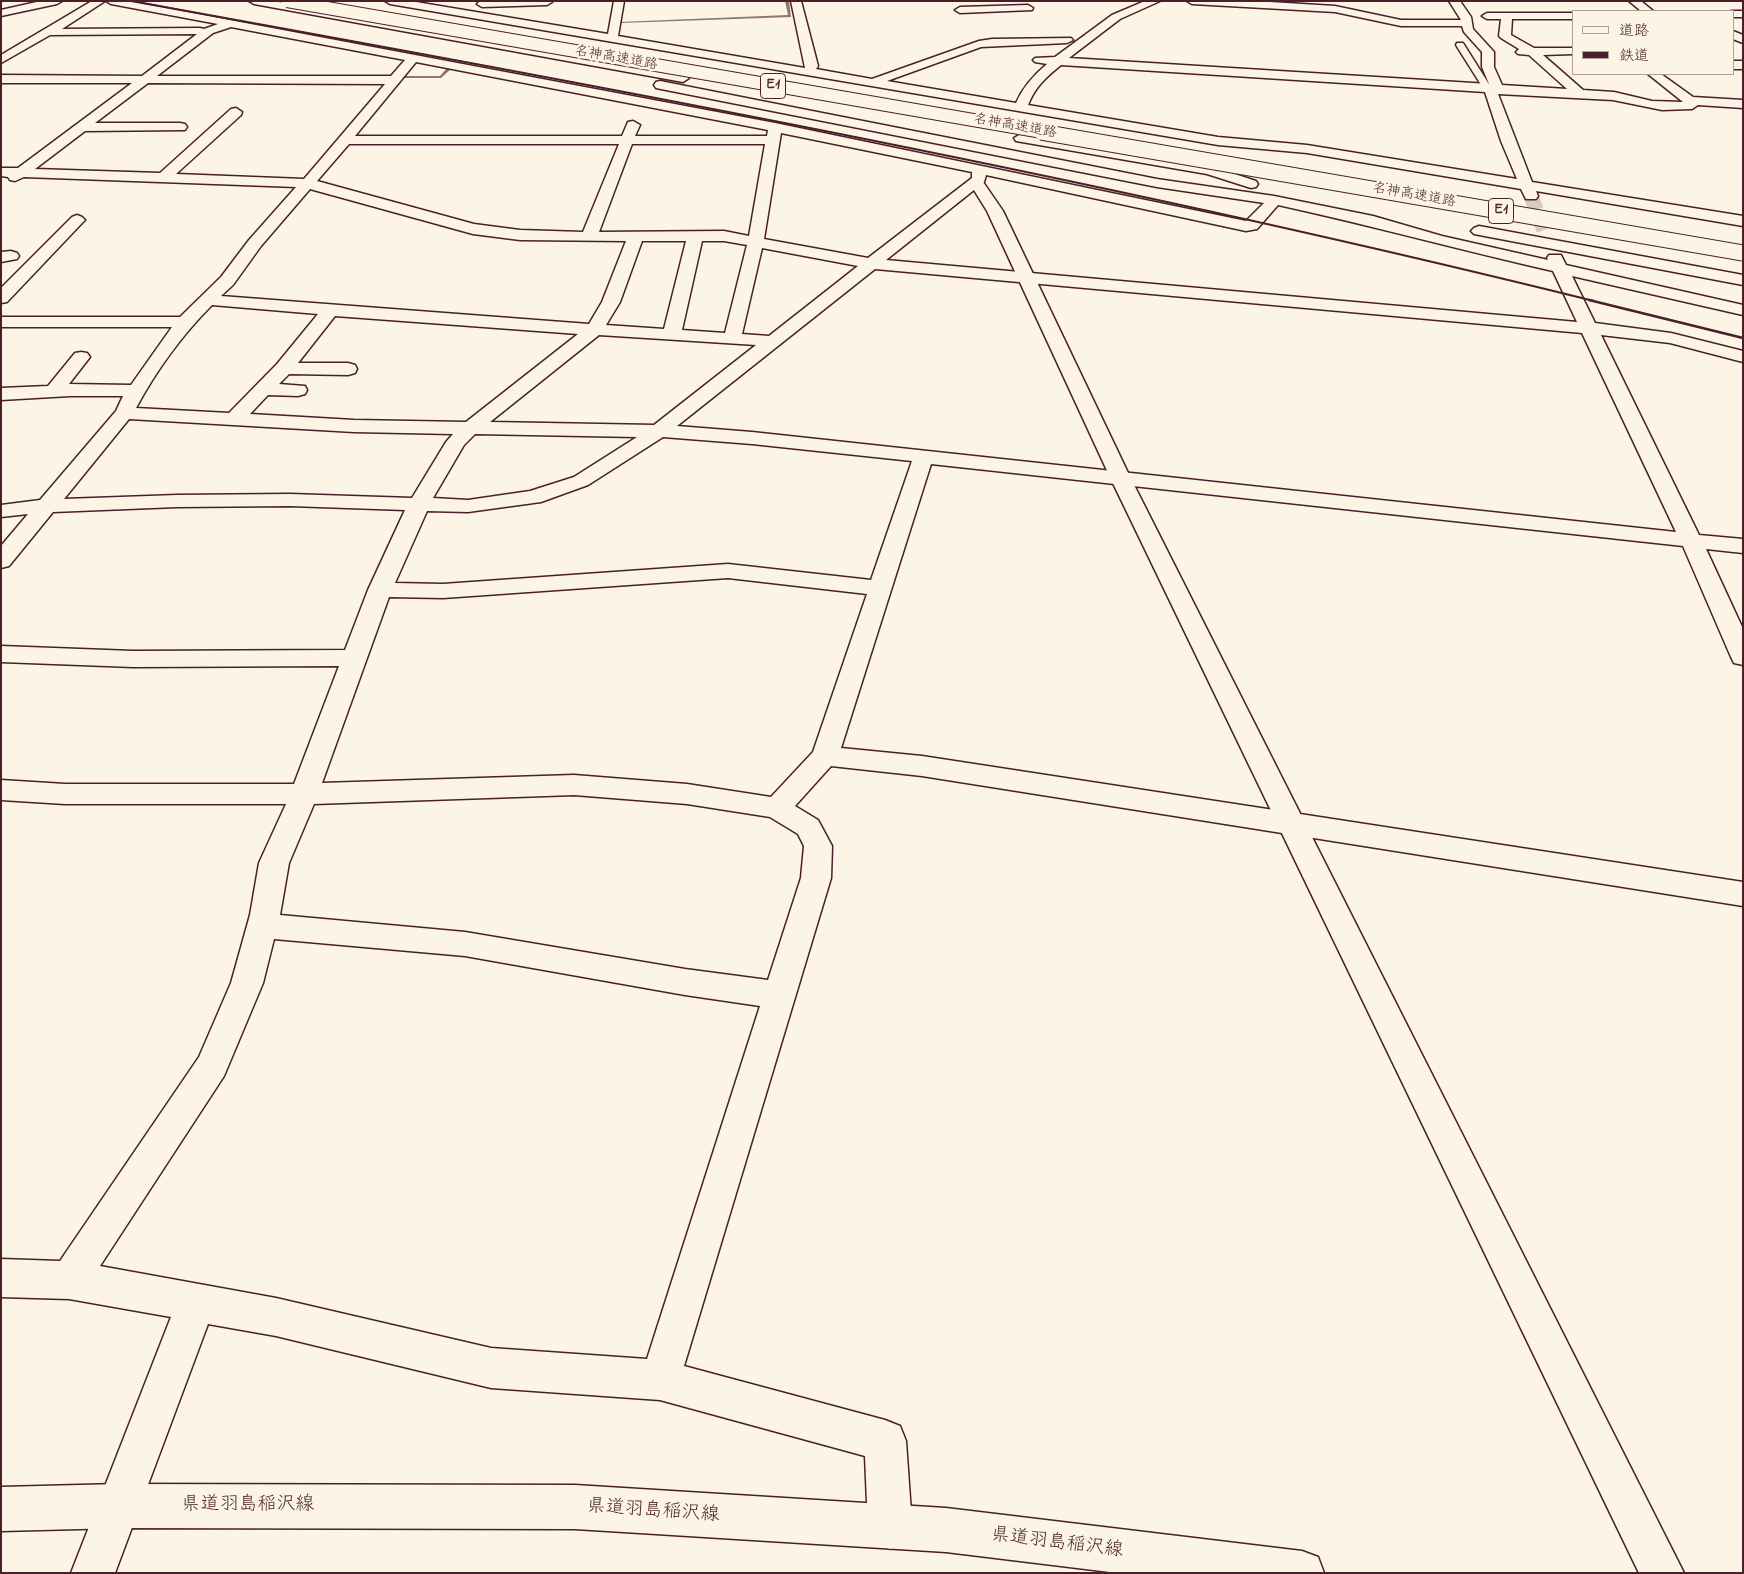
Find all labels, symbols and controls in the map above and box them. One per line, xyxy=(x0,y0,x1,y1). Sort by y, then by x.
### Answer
legend xyxy=(1572,10,1734,75)
text: 道路 xyxy=(1619,20,1649,42)
street label: 名神高速道路 xyxy=(573,43,659,75)
text: 鉄道 xyxy=(1619,45,1649,67)
road number: E1 xyxy=(760,74,786,98)
street label: 名神高速道路 xyxy=(972,111,1058,143)
street label: 名神高速道路 xyxy=(1371,180,1457,212)
road number: E1 xyxy=(1488,198,1514,224)
street label: 県道羽島稲沢線 xyxy=(182,1495,314,1517)
street label: 県道羽島稲沢線 xyxy=(586,1496,720,1528)
street label: 県道羽島稲沢線 xyxy=(990,1525,1124,1563)

